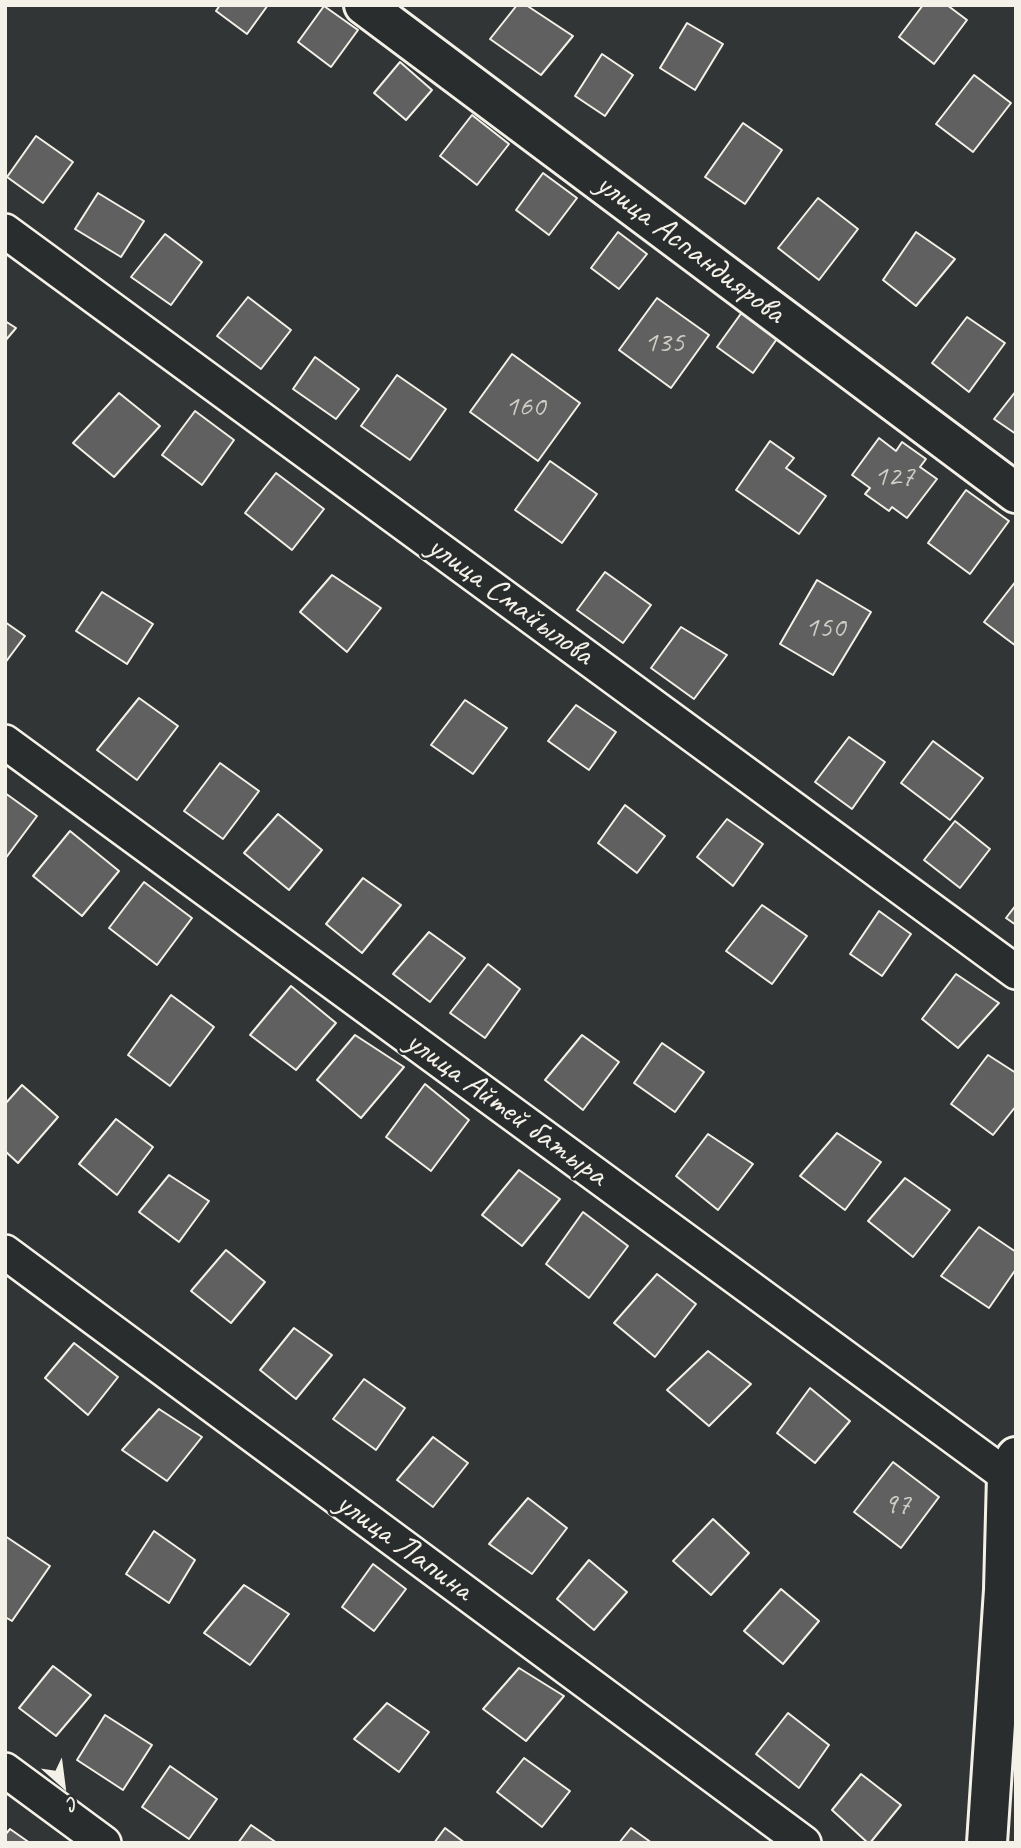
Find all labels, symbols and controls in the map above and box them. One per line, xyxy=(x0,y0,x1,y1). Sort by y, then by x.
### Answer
street label: улица Аспандиярова xyxy=(588,165,792,333)
house number: 135 xyxy=(644,325,684,361)
house number: 160 xyxy=(505,389,545,425)
house number: 127 xyxy=(874,459,914,495)
street label: улица Смайылова xyxy=(419,527,601,675)
house number: 150 xyxy=(805,610,845,646)
street label: улица Айтей батыра xyxy=(397,1023,615,1195)
street label: улица Лапина xyxy=(328,1484,480,1610)
house number: 97 xyxy=(884,1487,910,1523)
north arrow xyxy=(28,1750,98,1820)
text: С xyxy=(63,1791,83,1816)

